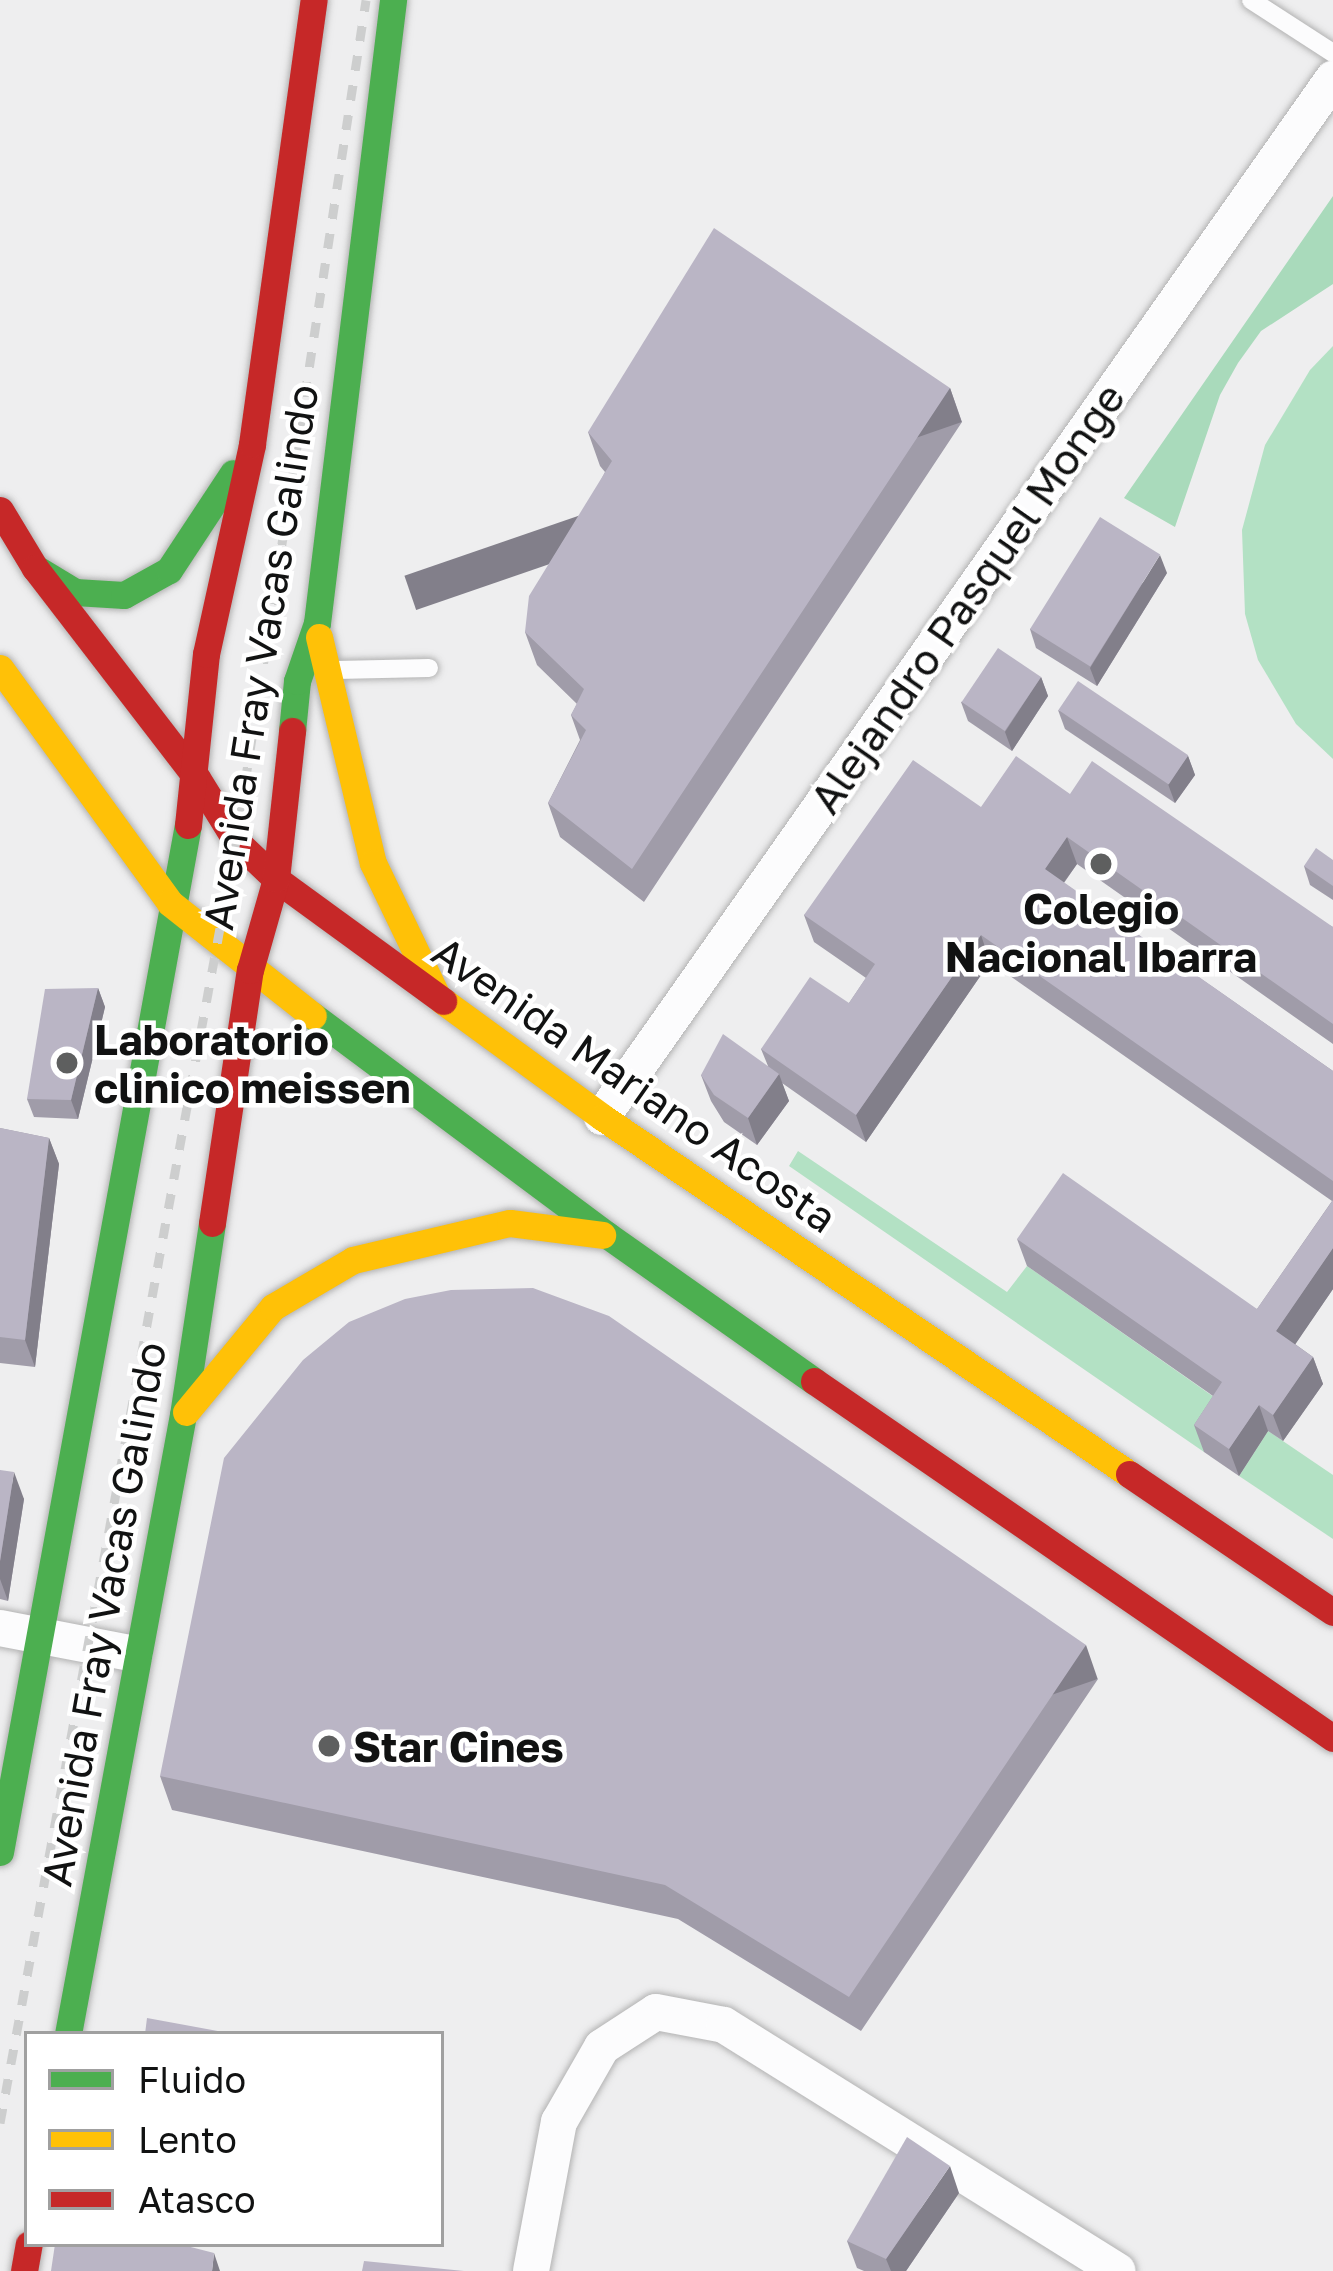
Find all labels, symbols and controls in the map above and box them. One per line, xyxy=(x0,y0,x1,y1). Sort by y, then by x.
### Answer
street label: Alejandro Pasquel Monge xyxy=(799,373,1135,823)
street label: Avenida Fray Vacas Galindo xyxy=(192,381,328,933)
marker: Colegio Nacional Ibarra xyxy=(1088,851,1114,877)
place label: Colegio Nacional Ibarra xyxy=(945,883,1257,982)
street label: Avenida Mariano Acosta xyxy=(423,925,847,1243)
place label: Laboratorio clinico meissen xyxy=(94,1014,411,1112)
marker: Laboratorio clinico meissen xyxy=(51,1047,83,1079)
street label: Avenida Fray Vacas Galindo xyxy=(30,1338,176,1890)
place label: Star Cines xyxy=(353,1721,564,1771)
marker: Star Cines xyxy=(316,1733,342,1759)
legend xyxy=(24,2031,444,2247)
text: Fluido xyxy=(138,2058,246,2101)
text: Lento xyxy=(138,2118,237,2161)
text: Atasco xyxy=(138,2178,256,2221)

